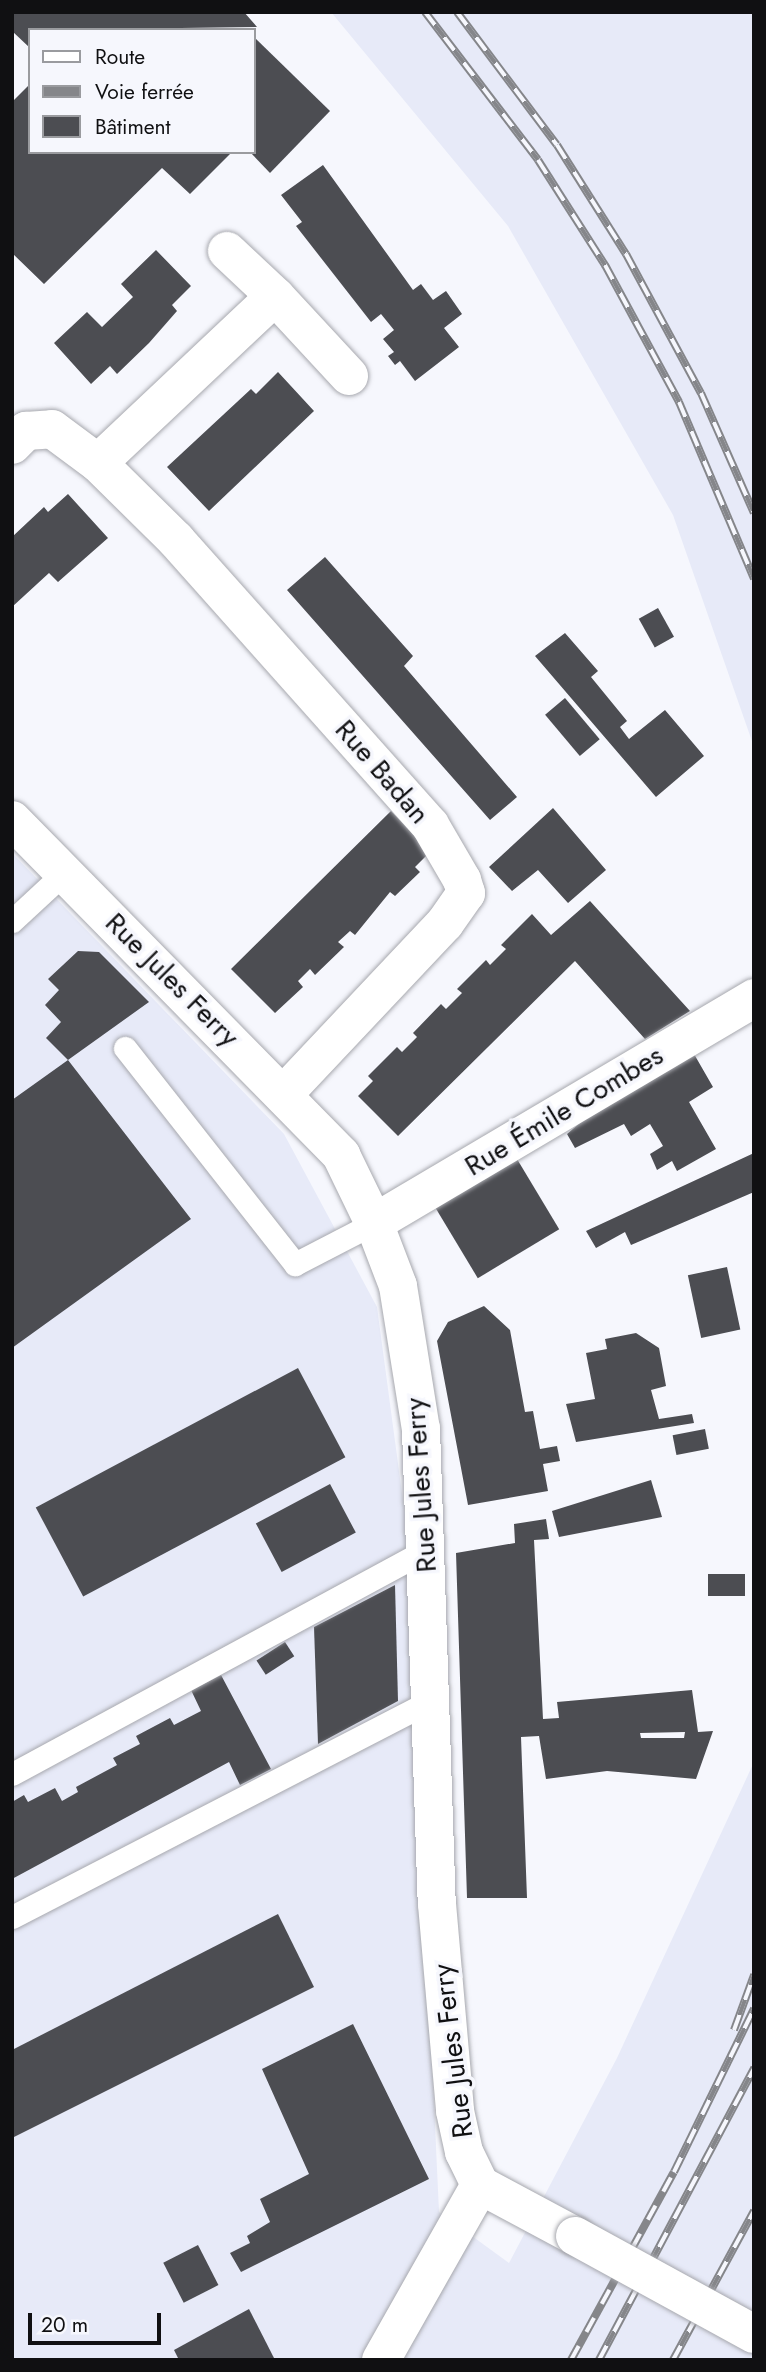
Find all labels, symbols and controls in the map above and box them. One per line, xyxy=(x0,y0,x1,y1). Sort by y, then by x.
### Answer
legend xyxy=(28,28,256,154)
text: Route xyxy=(95,42,145,72)
text: Voie ferrée xyxy=(95,77,194,107)
text: Bâtiment xyxy=(95,112,171,142)
street label: Rue Badan xyxy=(328,713,436,831)
street label: Rue Jules Ferry xyxy=(98,906,246,1054)
street label: Rue Émile Combes xyxy=(459,1039,669,1183)
street label: Rue Jules Ferry xyxy=(398,1396,444,1574)
street label: Rue Jules Ferry xyxy=(426,1962,480,2140)
scale bar xyxy=(32,2298,164,2342)
text: 20 m xyxy=(41,2310,88,2340)

